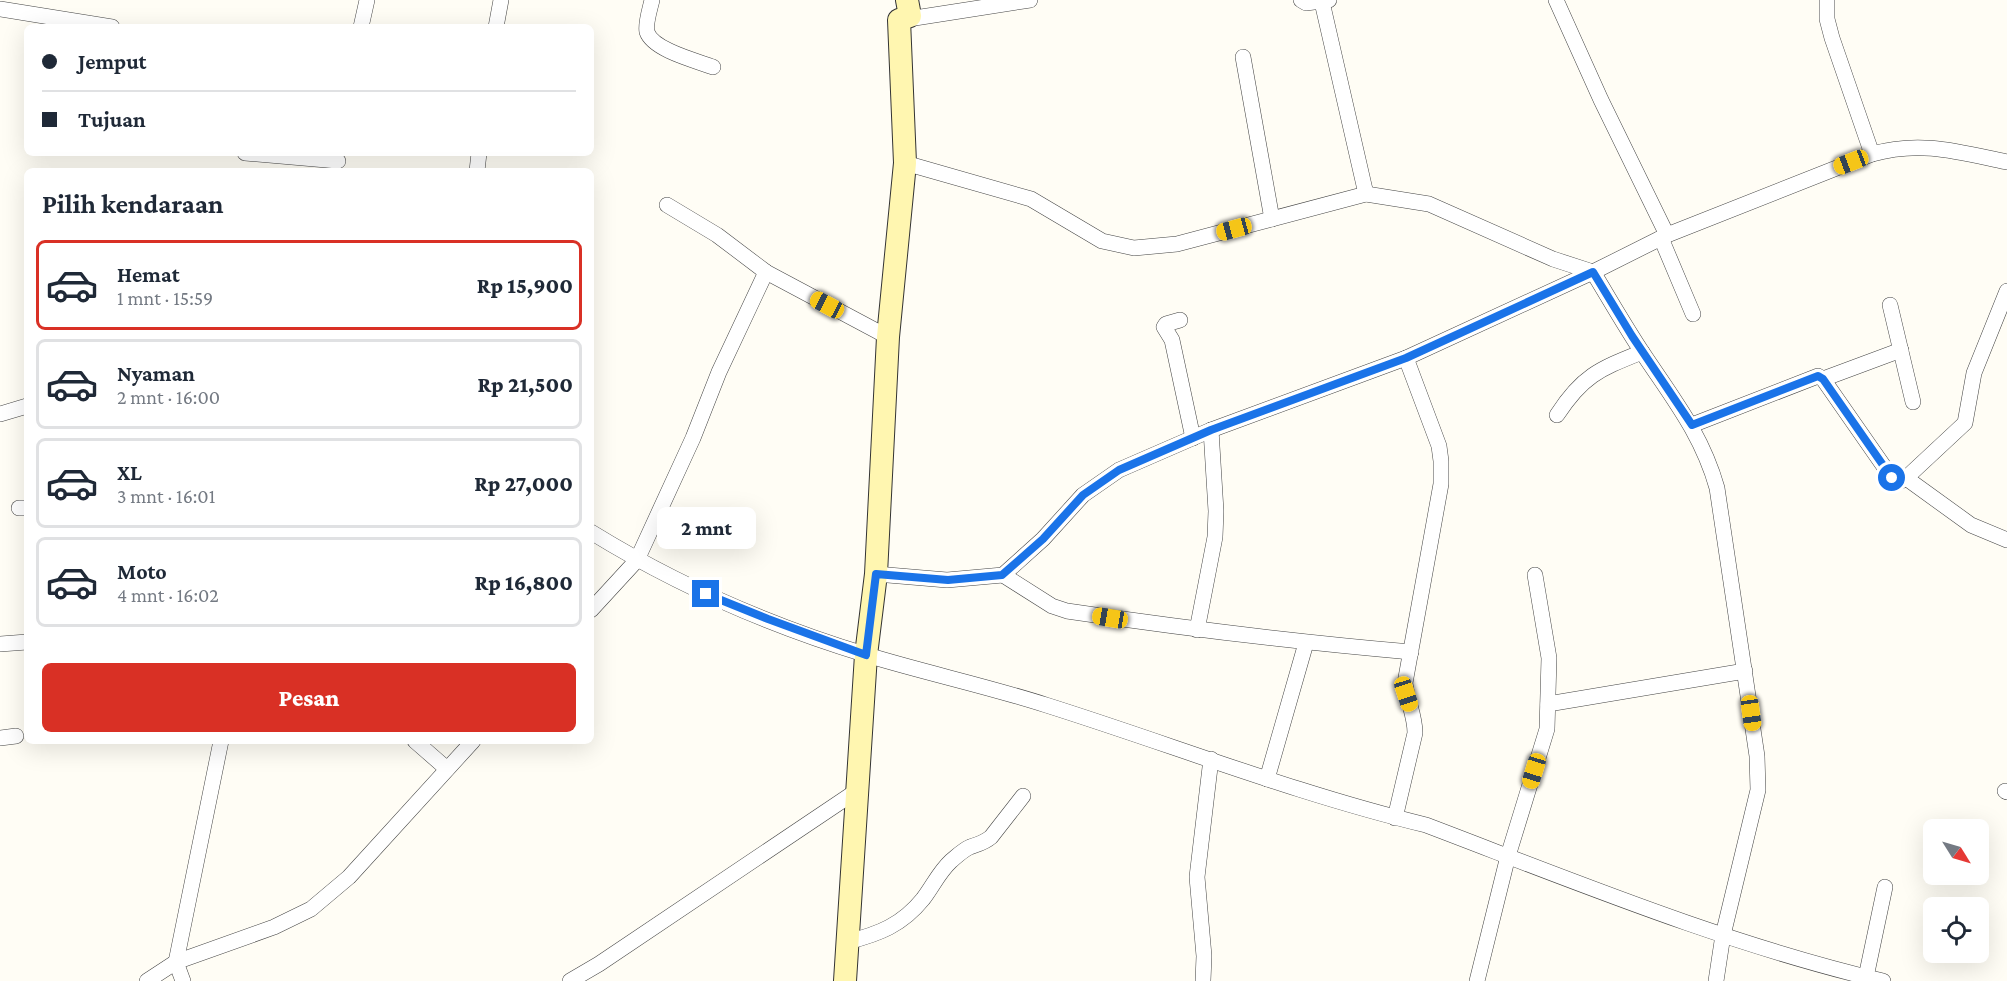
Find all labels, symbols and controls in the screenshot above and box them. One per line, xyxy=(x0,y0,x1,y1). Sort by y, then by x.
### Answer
text: Jemput xyxy=(78,49,147,74)
text: Tujuan xyxy=(78,107,146,132)
car xyxy=(1831,147,1871,177)
text: Pilih kendaraan xyxy=(42,189,224,219)
car xyxy=(1214,216,1254,242)
icon: car xyxy=(45,258,99,312)
text: Hemat xyxy=(117,262,180,287)
text: Rp 15,900 xyxy=(477,273,573,298)
text: 1 mnt · 15:59 xyxy=(117,287,213,309)
car xyxy=(807,289,847,321)
icon: car xyxy=(45,357,99,411)
text: Nyaman xyxy=(117,361,195,386)
text: Rp 21,500 xyxy=(477,372,573,397)
text: 2 mnt · 16:00 xyxy=(117,386,220,408)
icon: car xyxy=(45,456,99,510)
text: XL xyxy=(117,460,142,485)
route start xyxy=(1878,464,1905,491)
text: Rp 27,000 xyxy=(474,471,573,496)
text: 3 mnt · 16:01 xyxy=(117,485,215,507)
callout: 2 mnt xyxy=(656,507,756,549)
text: 2 mnt xyxy=(681,517,732,539)
icon: car xyxy=(45,555,99,609)
text: Moto xyxy=(117,559,167,584)
text: Rp 16,800 xyxy=(475,570,573,595)
route end xyxy=(692,580,719,607)
text: 4 mnt · 16:02 xyxy=(117,584,219,606)
car xyxy=(1091,606,1129,630)
button: Pesan xyxy=(42,663,576,732)
car xyxy=(1392,674,1420,714)
car xyxy=(1740,694,1762,732)
car xyxy=(1520,751,1548,791)
north arrow xyxy=(1923,819,1989,885)
map controls xyxy=(1923,819,1989,963)
button: locate xyxy=(1923,897,1989,963)

